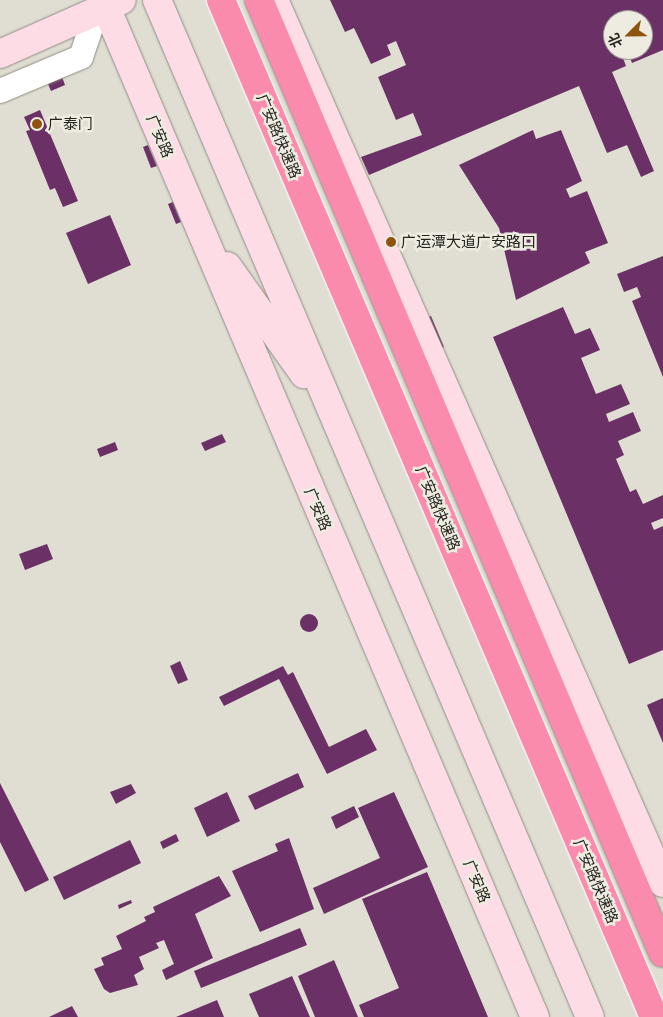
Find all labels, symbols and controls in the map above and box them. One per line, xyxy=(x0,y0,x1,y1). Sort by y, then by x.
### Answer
north arrow xyxy=(603,10,653,60)
text: 北 xyxy=(604,31,625,50)
street label: 广安路快速路 xyxy=(253,91,305,181)
street label: 广安路 xyxy=(143,112,177,160)
place label: 广泰门 xyxy=(48,115,93,133)
marker: 广泰门 xyxy=(30,117,44,131)
place label: 广运潭大道广安路口 xyxy=(401,233,536,251)
marker: 广运潭大道广安路口 xyxy=(385,236,397,248)
street label: 广安路快速路 xyxy=(412,463,464,553)
street label: 广安路 xyxy=(301,485,335,533)
street label: 广安路快速路 xyxy=(570,836,622,926)
street label: 广安路 xyxy=(460,857,494,905)

